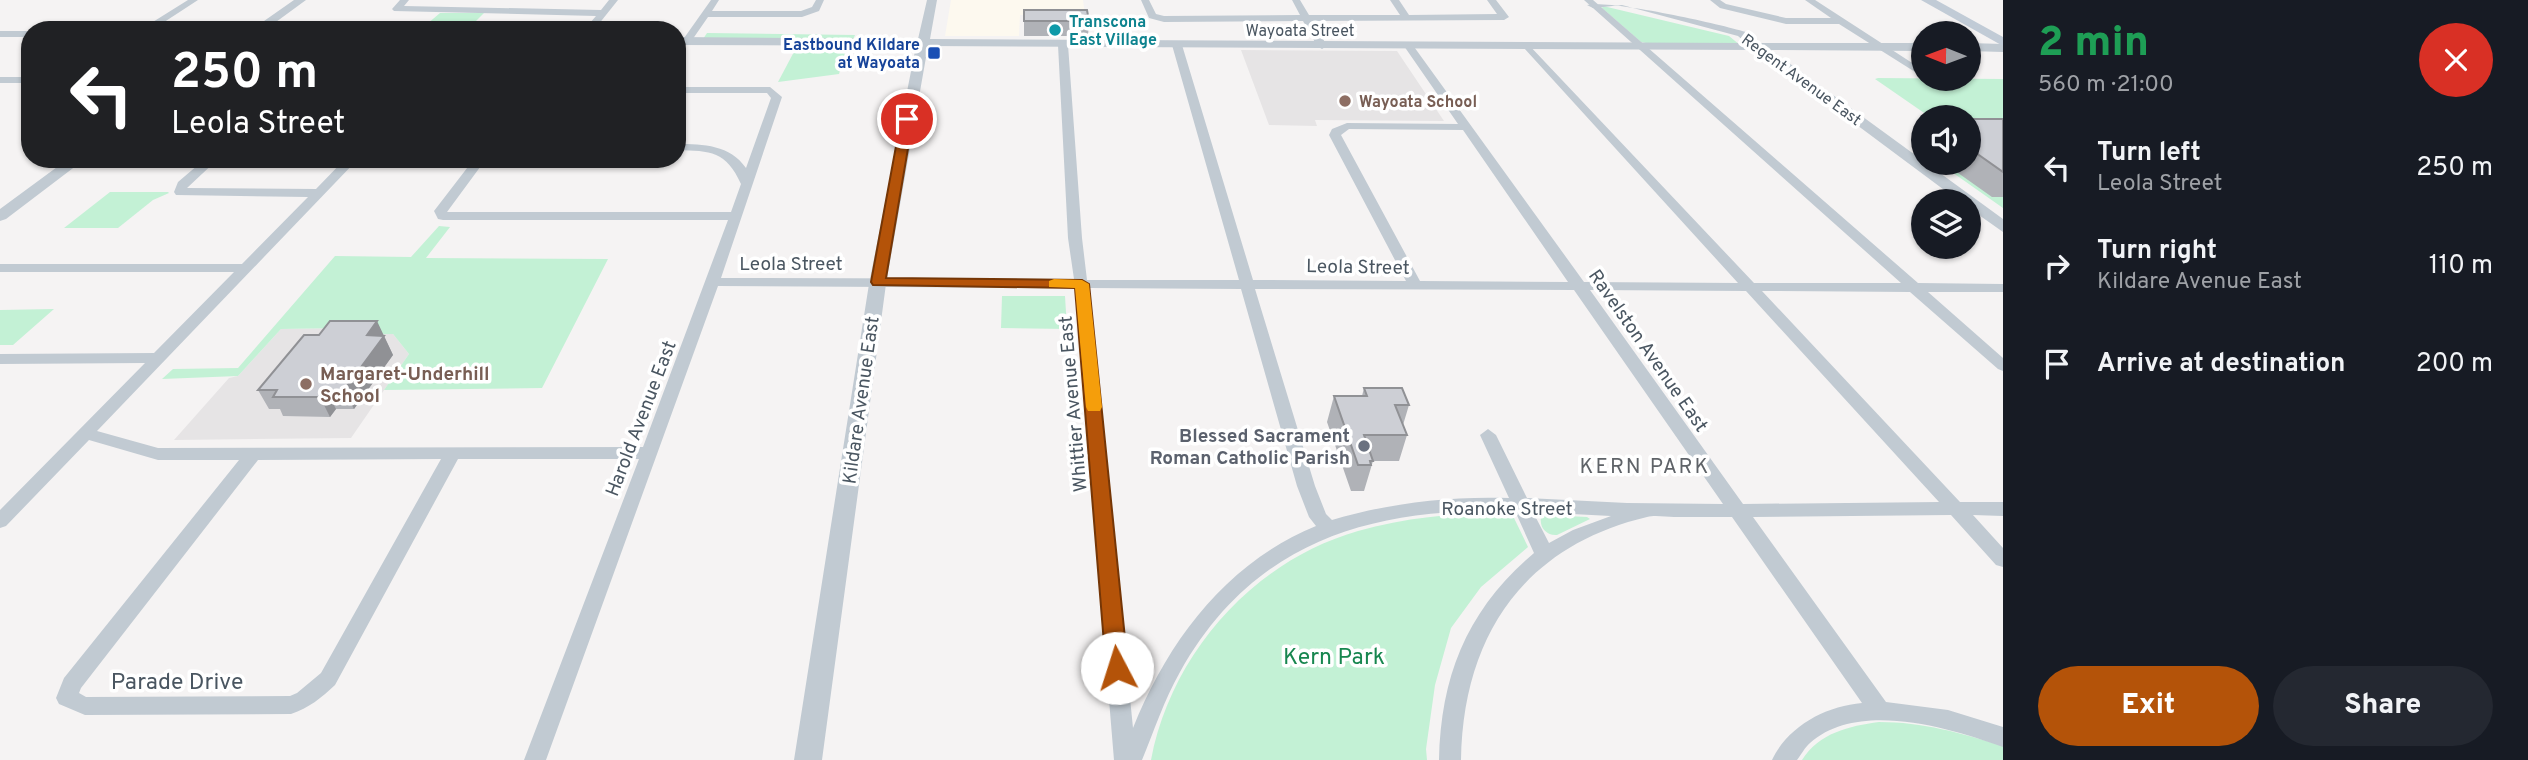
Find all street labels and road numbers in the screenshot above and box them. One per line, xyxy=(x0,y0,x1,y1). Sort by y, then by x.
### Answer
street label: Wayoata Street xyxy=(1245,22,1355,42)
street label: Regent Avenue East xyxy=(1737,30,1865,131)
street label: Leola Street xyxy=(739,253,843,277)
street label: Leola Street xyxy=(1306,255,1410,281)
street label: Ravelston Avenue East xyxy=(1582,265,1713,437)
street label: Kildare Avenue East xyxy=(838,315,886,486)
street label: Whittier Avenue East xyxy=(1054,315,1094,493)
street label: Harold Avenue East xyxy=(601,337,683,500)
street label: Roanoke Street xyxy=(1441,498,1573,522)
street label: Parade Drive xyxy=(111,669,243,698)

